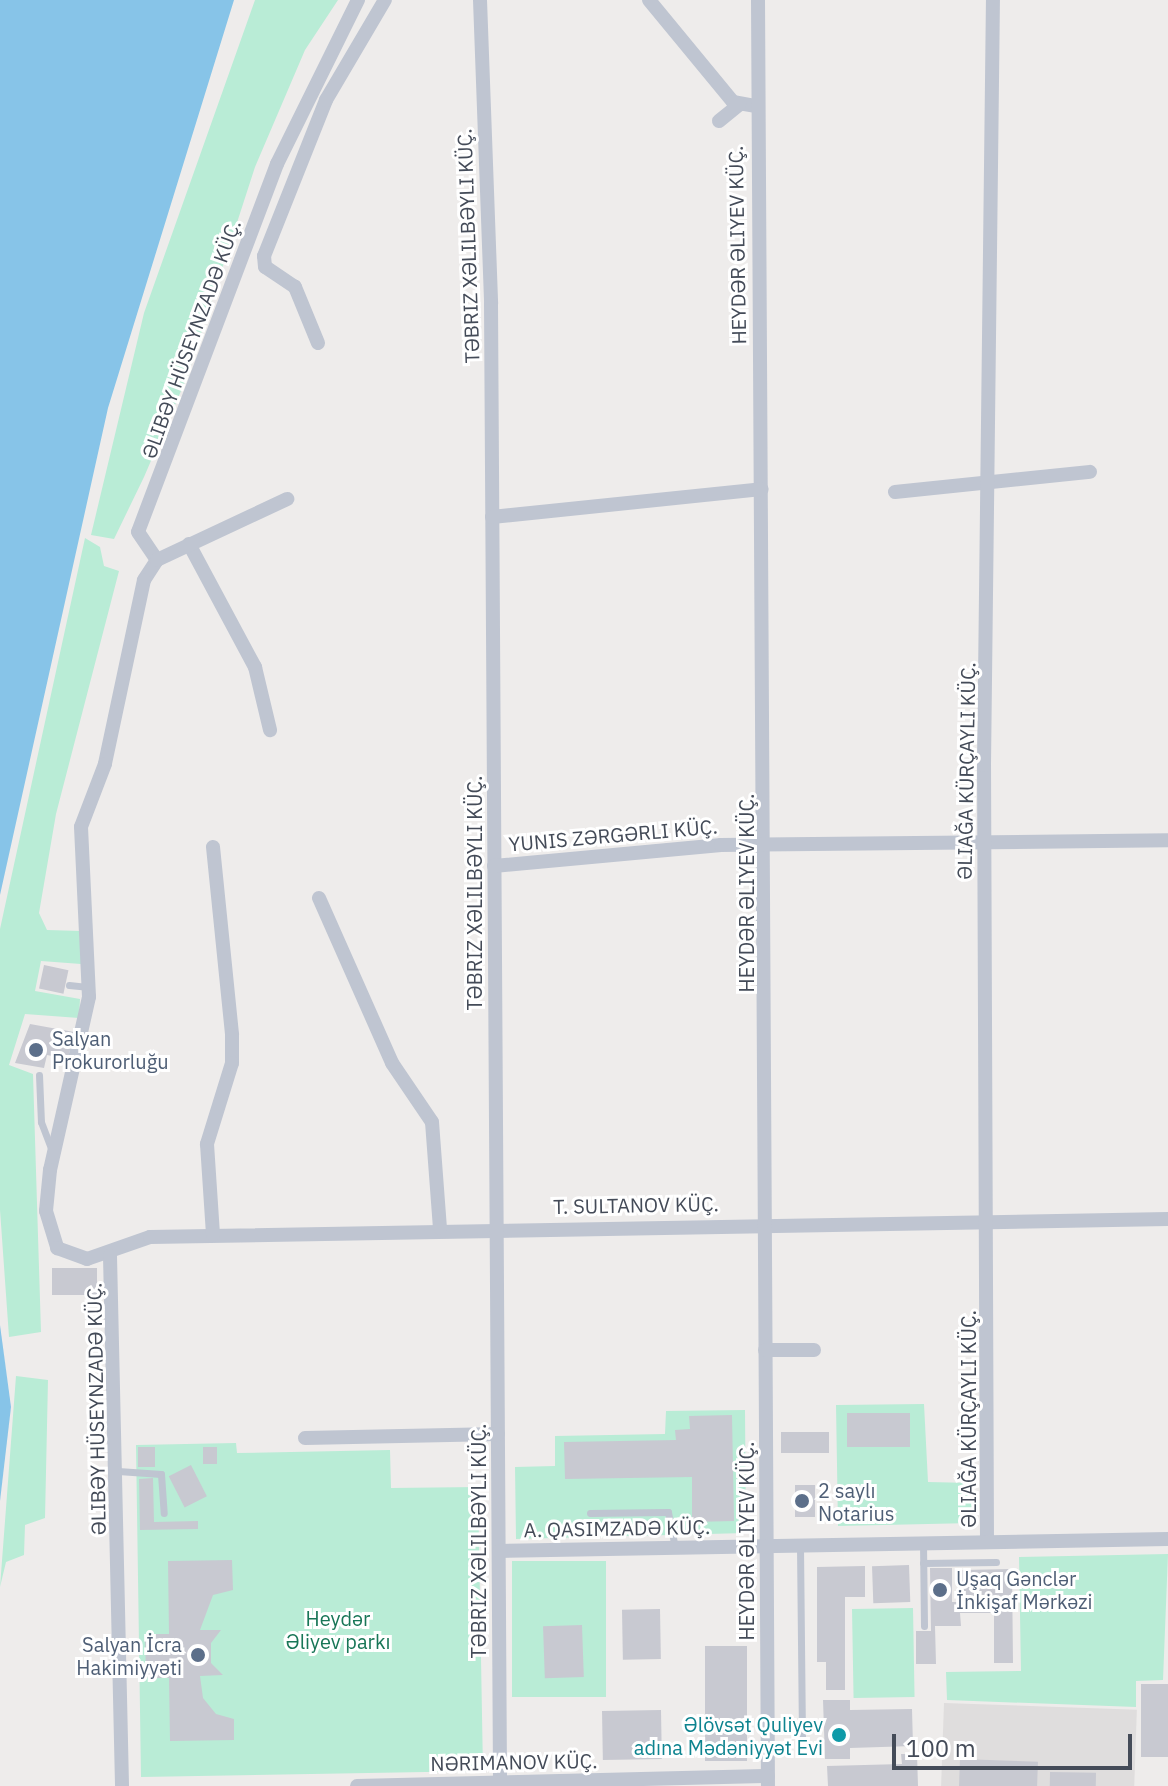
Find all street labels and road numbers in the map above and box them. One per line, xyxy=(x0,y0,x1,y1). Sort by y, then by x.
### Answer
street label: TƏBRIZ XƏLILBƏYLI KÜÇ. xyxy=(452,128,484,364)
street label: HEYDƏR ƏLIYEV KÜÇ. xyxy=(723,145,751,345)
street label: ƏLIBƏY HÜSEYNZADƏ KÜÇ. xyxy=(136,216,246,462)
street label: ƏLIAĞA KÜRÇAYLI KÜÇ. xyxy=(952,662,980,880)
street label: TƏBRIZ XƏLILBƏYLI KÜÇ. xyxy=(462,776,486,1010)
street label: HEYDƏR ƏLIYEV KÜÇ. xyxy=(734,794,758,992)
street label: YUNIS ZƏRGƏRLI KÜÇ. xyxy=(508,814,718,856)
street label: T. SULTANOV KÜÇ. xyxy=(553,1192,719,1218)
street label: ƏLIBƏY HÜSEYNZADƏ KÜÇ. xyxy=(82,1282,110,1536)
street label: ƏLIAĞA KÜRÇAYLI KÜÇ. xyxy=(956,1310,980,1528)
street label: TƏBRIZ XƏLILBƏYLI KÜÇ. xyxy=(466,1424,490,1658)
street label: HEYDƏR ƏLIYEV KÜÇ. xyxy=(734,1442,758,1640)
street label: A. QASIMZADƏ KÜÇ. xyxy=(523,1514,711,1542)
street label: NƏRIMANOV KÜÇ. xyxy=(430,1749,598,1775)

